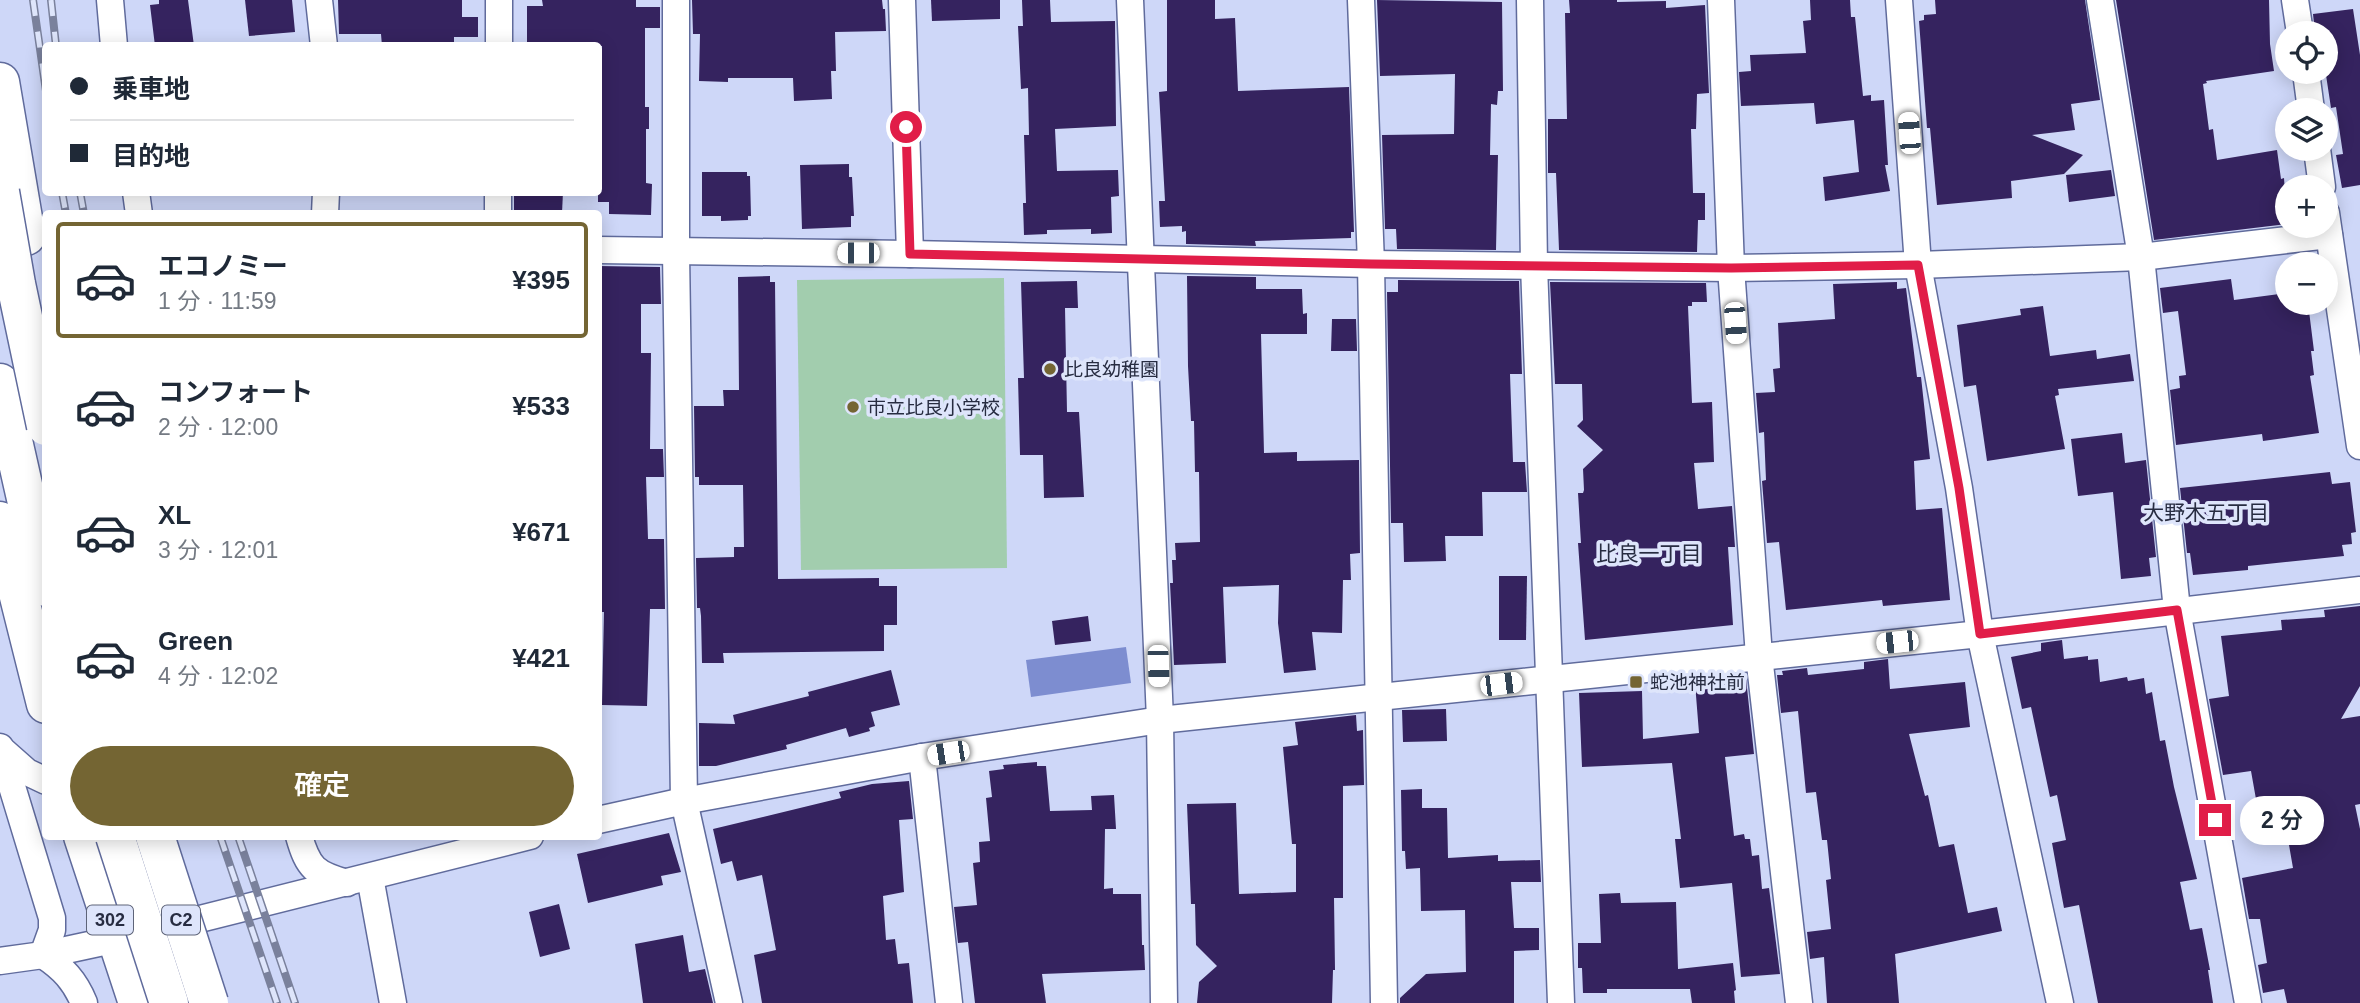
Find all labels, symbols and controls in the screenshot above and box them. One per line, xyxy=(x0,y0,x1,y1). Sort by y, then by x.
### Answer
map controls xyxy=(2275,21,2338,315)
button: locate xyxy=(2275,21,2338,84)
text: 乗車地 xyxy=(112,74,190,104)
button: layers xyxy=(2275,98,2338,161)
route start xyxy=(890,111,922,143)
car xyxy=(1898,111,1921,155)
text: 目的地 xyxy=(112,141,190,171)
button: + xyxy=(2275,175,2338,238)
car xyxy=(838,243,880,264)
icon: car xyxy=(74,249,137,312)
text: エコノミー xyxy=(158,251,288,281)
button: − xyxy=(2275,252,2338,315)
text: ¥395 xyxy=(512,265,570,295)
text: 1 分 · 11:59 xyxy=(158,288,276,314)
car xyxy=(1724,301,1747,345)
place label: 比良幼稚園 xyxy=(1064,359,1159,380)
marker: 比良幼稚園 xyxy=(1042,361,1058,377)
icon: car xyxy=(74,375,137,438)
text: コンフォート xyxy=(158,377,313,407)
text: ¥533 xyxy=(512,391,570,421)
place label: 市立比良小学校 xyxy=(867,397,1000,418)
marker: 市立比良小学校 xyxy=(845,399,861,415)
text: 2 分 · 12:00 xyxy=(158,414,278,440)
text: XL xyxy=(158,500,191,530)
icon: car xyxy=(74,501,137,564)
district label: 大野木五丁目 xyxy=(2143,501,2269,524)
text: ¥671 xyxy=(512,517,570,547)
text: 3 分 · 12:01 xyxy=(158,537,278,563)
district label: 比良一丁目 xyxy=(1597,542,1702,565)
text: Green xyxy=(158,626,233,656)
icon: car xyxy=(74,627,137,690)
car xyxy=(1876,629,1919,655)
text: ¥421 xyxy=(512,643,570,673)
car xyxy=(1147,645,1170,687)
text: 4 分 · 12:02 xyxy=(158,663,278,689)
car xyxy=(1479,671,1524,697)
place label: 蛇池神社前 xyxy=(1650,672,1745,693)
marker: 蛇池神社前 xyxy=(1628,674,1644,690)
car xyxy=(926,739,971,767)
button: 確定 xyxy=(70,746,574,826)
callout: 2 分 xyxy=(2240,796,2324,844)
route end xyxy=(2199,804,2231,836)
text: 2 分 xyxy=(2261,807,2303,833)
road number: 302 xyxy=(87,905,133,934)
road number: C2 xyxy=(162,905,200,934)

